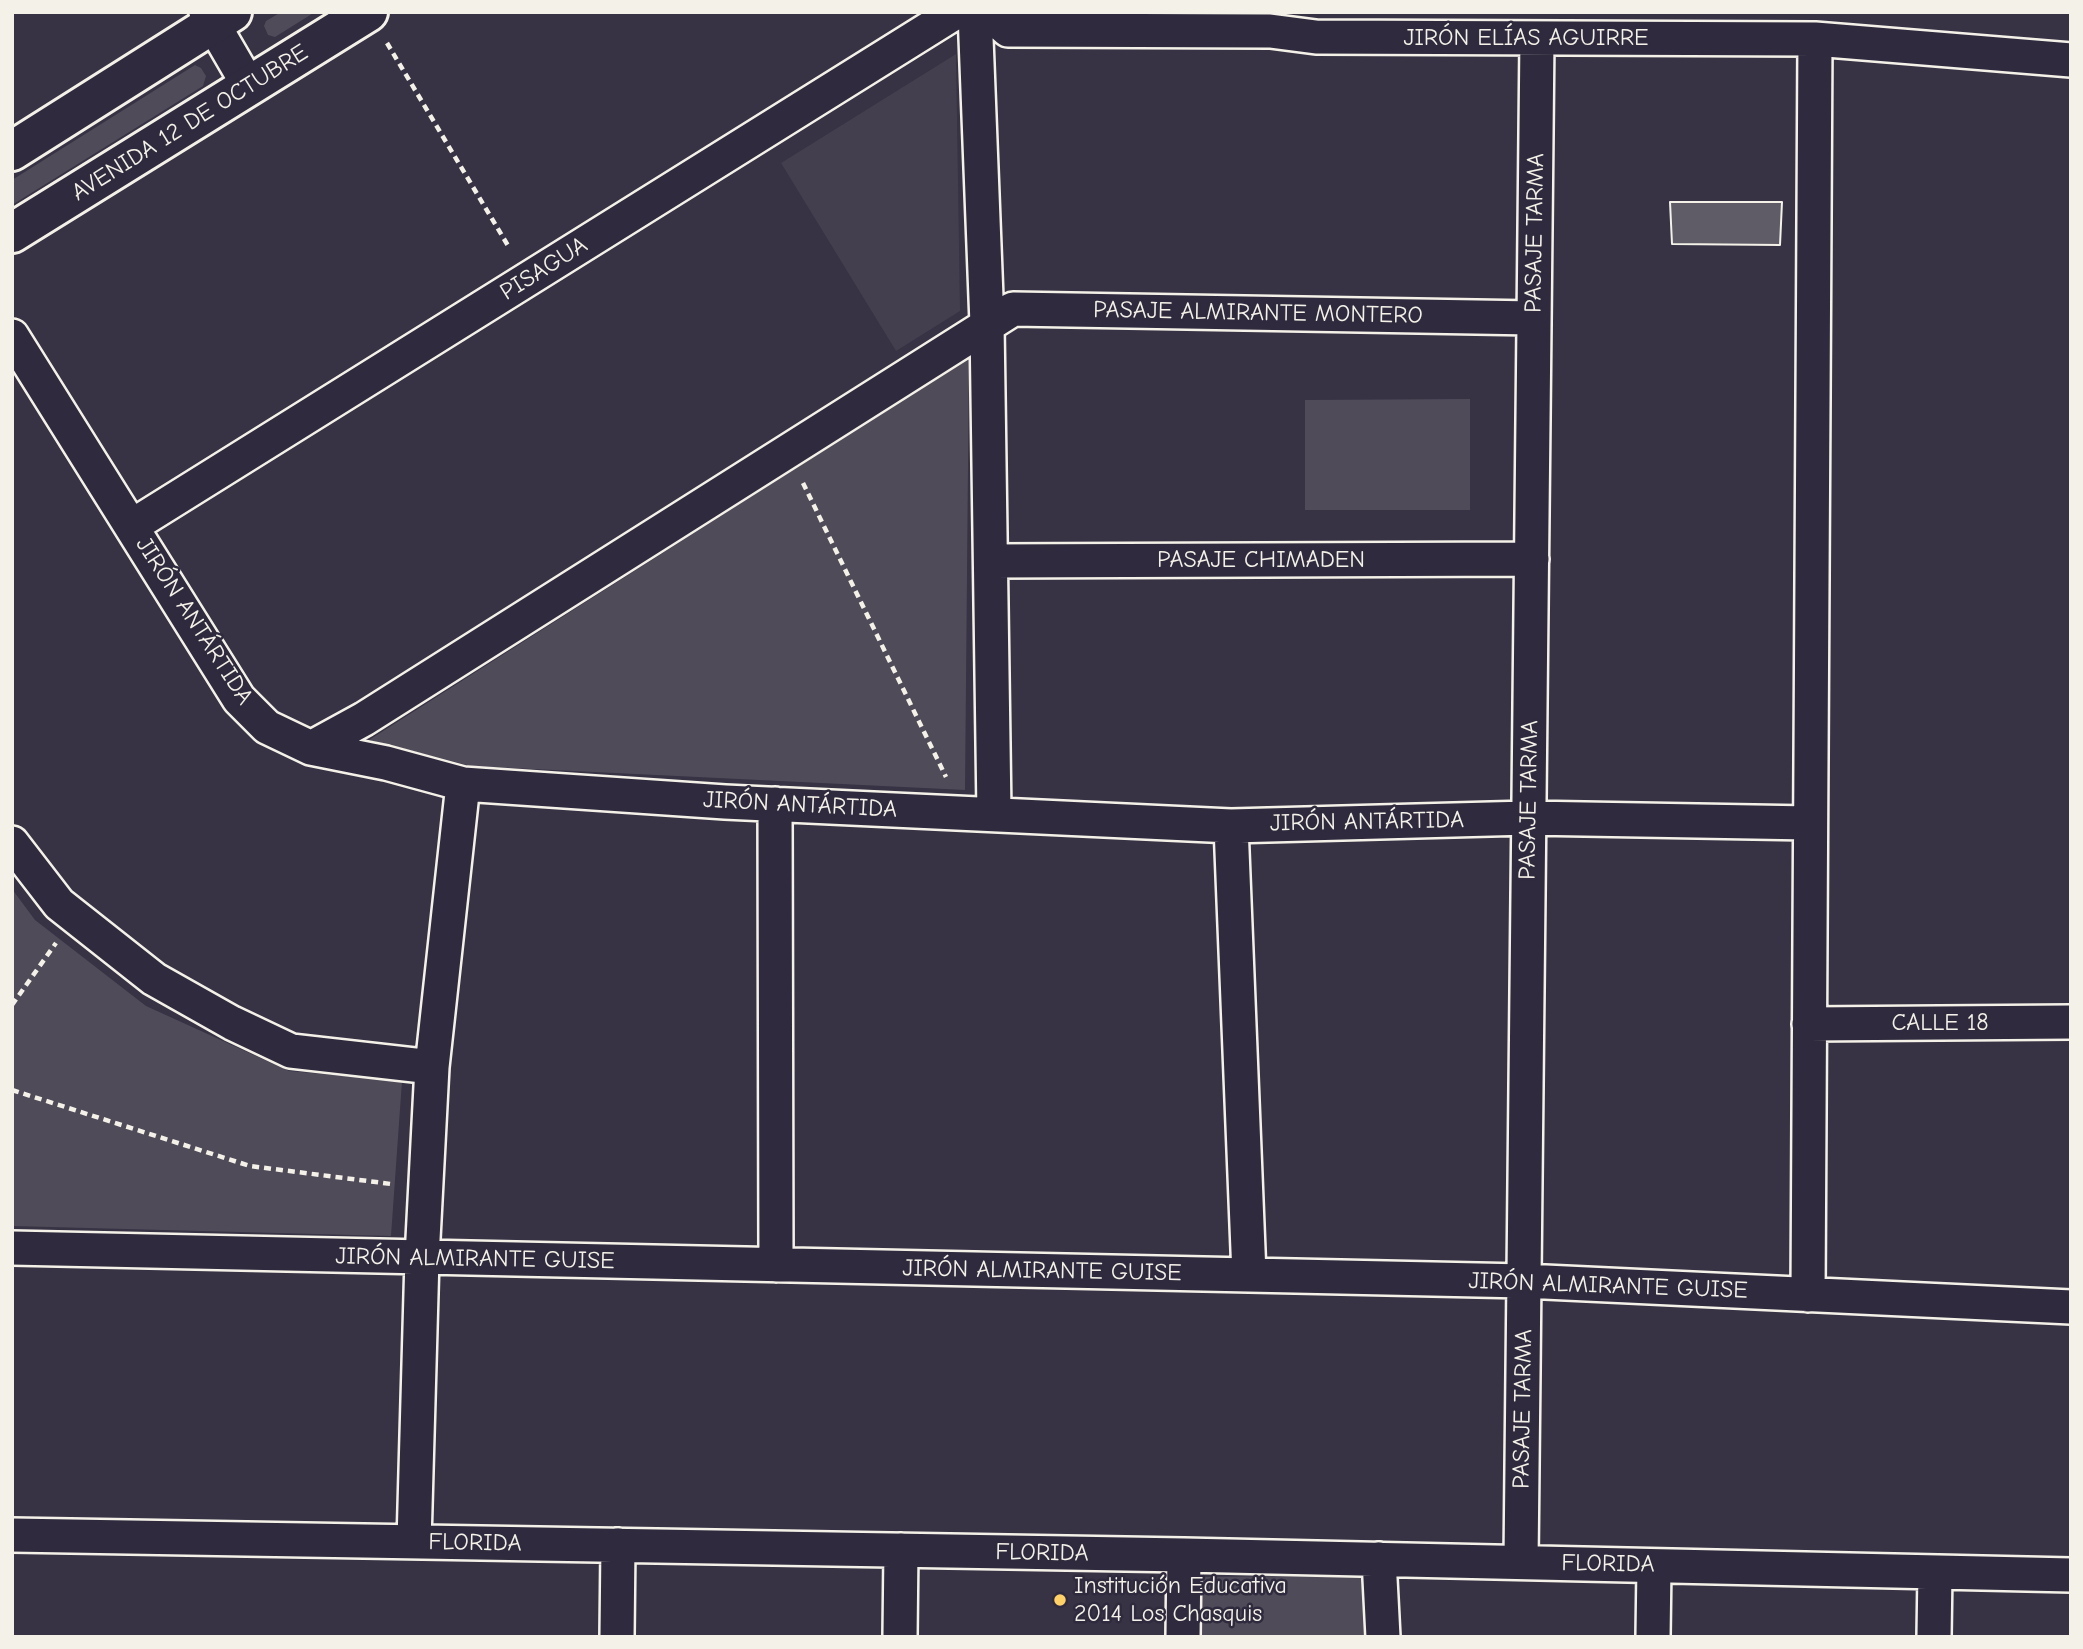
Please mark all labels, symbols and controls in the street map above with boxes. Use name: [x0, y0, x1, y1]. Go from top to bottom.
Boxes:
street label: JIRÓN ELÍAS AGUIRRE: [1403, 24, 1649, 52]
street label: AVENIDA 12 DE OCTUBRE: [67, 38, 313, 208]
street label: PASAJE TARMA: [1519, 153, 1551, 313]
street label: PISAGUA: [495, 231, 593, 307]
street label: PASAJE ALMIRANTE MONTERO: [1093, 296, 1423, 330]
street label: JIRÓN ANTÁRTIDA: [129, 532, 259, 710]
street label: PASAJE CHIMADEN: [1157, 546, 1365, 574]
street label: PASAJE TARMA: [1513, 720, 1545, 880]
street label: JIRÓN ANTÁRTIDA: [702, 786, 898, 824]
street label: JIRÓN ANTÁRTIDA: [1270, 806, 1464, 838]
street label: CALLE 18: [1891, 1009, 1989, 1037]
street label: JIRÓN ALMIRANTE GUISE: [335, 1242, 615, 1276]
street label: JIRÓN ALMIRANTE GUISE: [902, 1254, 1182, 1288]
street label: JIRÓN ALMIRANTE GUISE: [1468, 1267, 1748, 1305]
street label: PASAJE TARMA: [1507, 1329, 1539, 1489]
street label: FLORIDA: [428, 1528, 522, 1558]
street label: FLORIDA: [995, 1538, 1089, 1568]
street label: FLORIDA: [1561, 1549, 1655, 1579]
place label: Institución Educativa 2014 Los Chasquis: [1074, 1572, 1287, 1628]
marker: Institución Educativa 2014 Los Chasquis: [1052, 1592, 1068, 1608]

